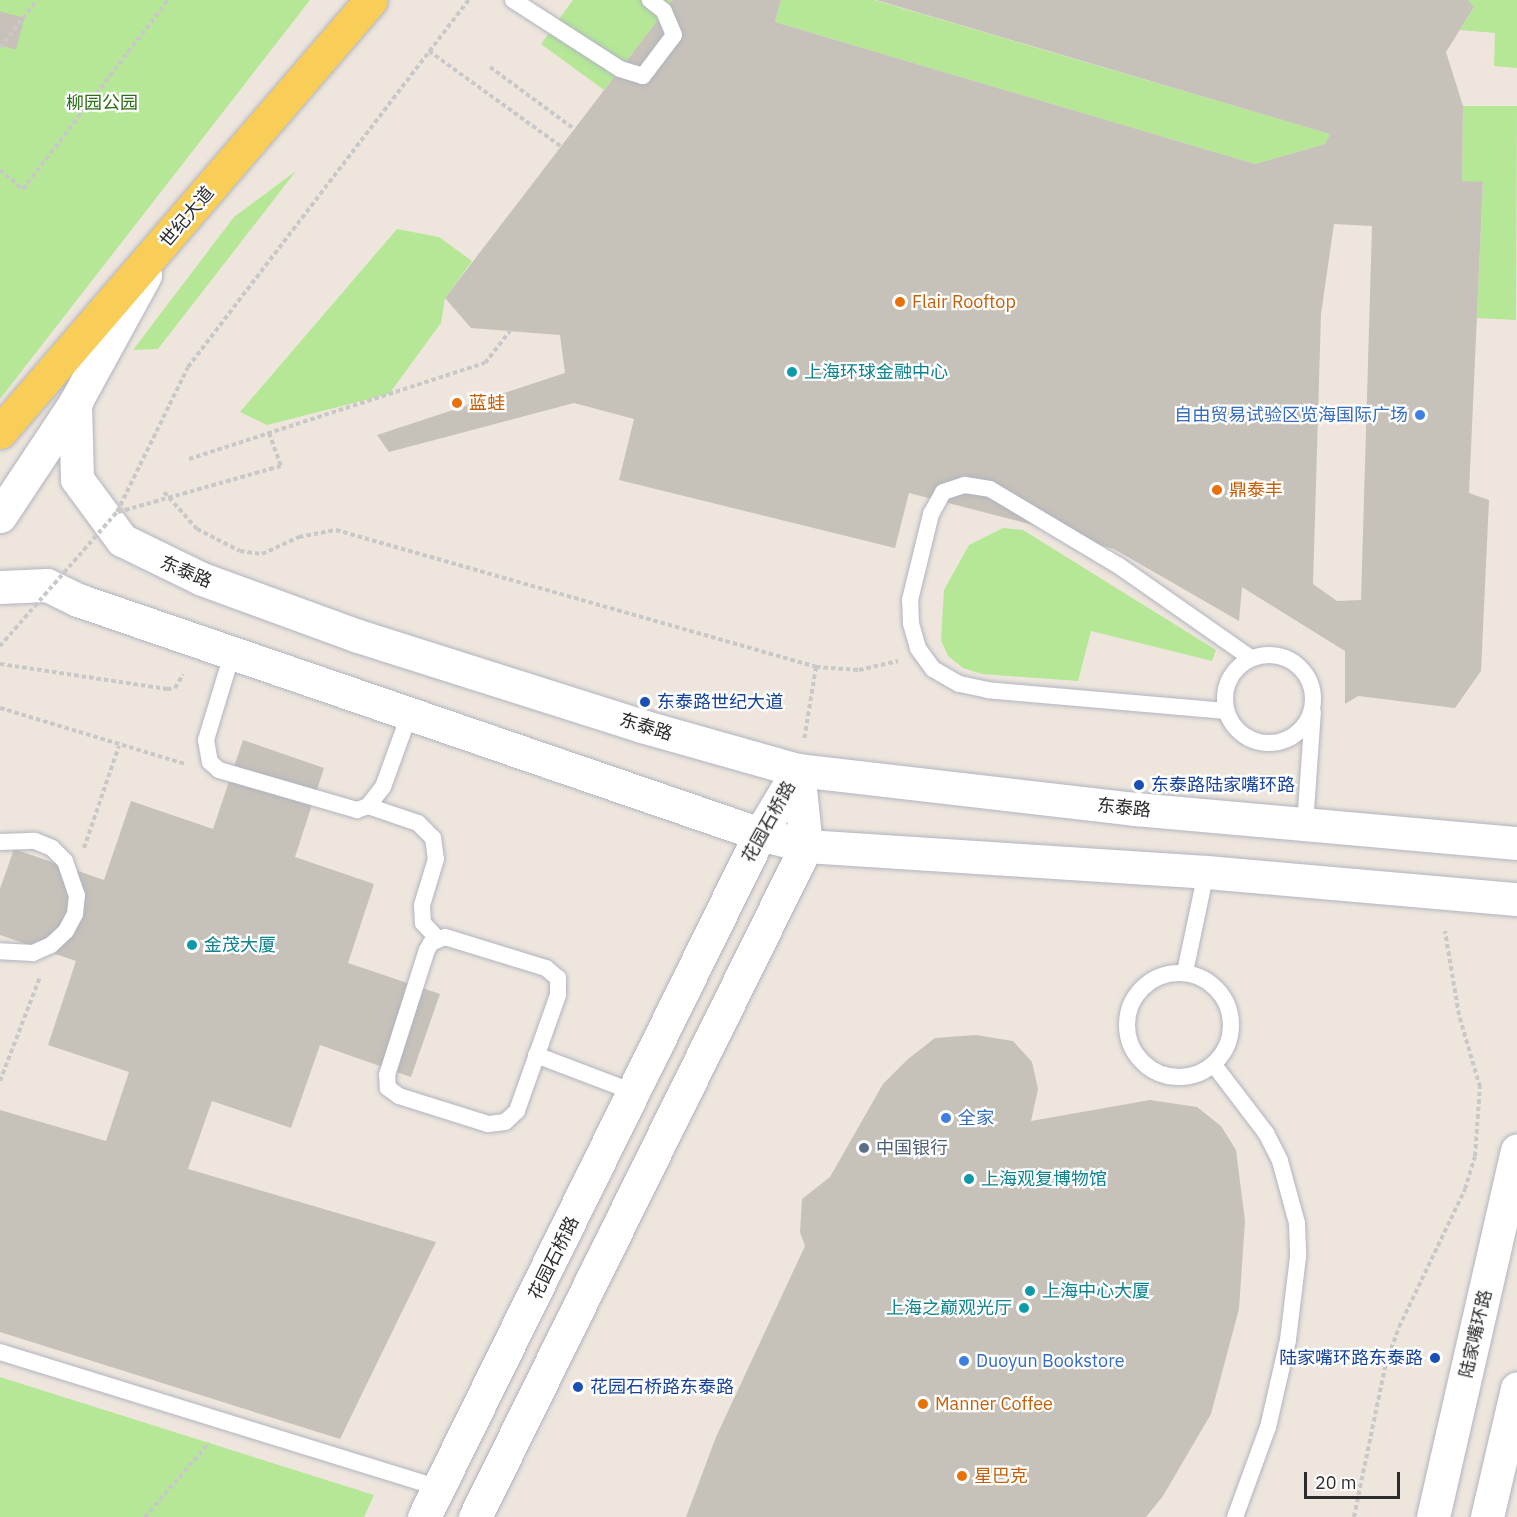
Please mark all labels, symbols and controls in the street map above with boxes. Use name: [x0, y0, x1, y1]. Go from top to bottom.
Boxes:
park label: 柳园公园: [66, 92, 138, 114]
street label: 世纪大道: [156, 182, 218, 252]
place label: Flair Rooftop: [912, 291, 1016, 313]
marker: Flair Rooftop: [893, 295, 907, 309]
place label: 上海环球金融中心: [804, 361, 948, 383]
marker: 上海环球金融中心: [785, 365, 799, 379]
place label: 蓝蛙: [469, 392, 505, 414]
marker: 蓝蛙: [450, 396, 464, 410]
place label: 自由贸易试验区览海国际广场: [1174, 404, 1408, 426]
marker: 自由贸易试验区览海国际广场: [1413, 408, 1427, 422]
place label: 鼎泰丰: [1229, 479, 1283, 501]
marker: 鼎泰丰: [1210, 483, 1224, 497]
street label: 东泰路: [157, 552, 215, 592]
place label: 东泰路世纪大道: [657, 691, 783, 713]
marker: 东泰路世纪大道: [638, 695, 652, 709]
street label: 东泰路: [617, 709, 675, 745]
place label: 东泰路陆家嘴环路: [1151, 774, 1295, 796]
street label: 花园石桥路: [738, 777, 800, 867]
marker: 东泰路陆家嘴环路: [1132, 778, 1146, 792]
street label: 东泰路: [1096, 794, 1152, 822]
place label: 金茂大厦: [204, 934, 276, 956]
marker: 金茂大厦: [185, 938, 199, 952]
place label: 全家: [958, 1107, 994, 1129]
marker: 全家: [939, 1111, 953, 1125]
place label: 中国银行: [876, 1137, 948, 1159]
marker: 中国银行: [857, 1141, 871, 1155]
place label: 上海观复博物馆: [981, 1168, 1107, 1190]
marker: 上海观复博物馆: [962, 1172, 976, 1186]
street label: 花园石桥路: [525, 1213, 583, 1303]
place label: 上海中心大厦: [1042, 1280, 1150, 1302]
marker: 上海中心大厦: [1023, 1284, 1037, 1298]
street label: 陆家嘴环路: [1455, 1288, 1497, 1380]
place label: 上海之巅观光厅: [886, 1297, 1012, 1319]
marker: 上海之巅观光厅: [1017, 1301, 1031, 1315]
place label: 陆家嘴环路东泰路: [1279, 1347, 1423, 1369]
place label: Duoyun Bookstore: [976, 1350, 1125, 1372]
marker: 陆家嘴环路东泰路: [1428, 1351, 1442, 1365]
marker: Duoyun Bookstore: [957, 1354, 971, 1368]
place label: 花园石桥路东泰路: [590, 1376, 734, 1398]
marker: 花园石桥路东泰路: [571, 1380, 585, 1394]
place label: Manner Coffee: [935, 1393, 1053, 1415]
marker: Manner Coffee: [916, 1397, 930, 1411]
scale bar: [1307, 1460, 1403, 1498]
place label: 星巴克: [974, 1465, 1028, 1487]
marker: 星巴克: [955, 1469, 969, 1483]
text: 20 m: [1315, 1471, 1357, 1494]

